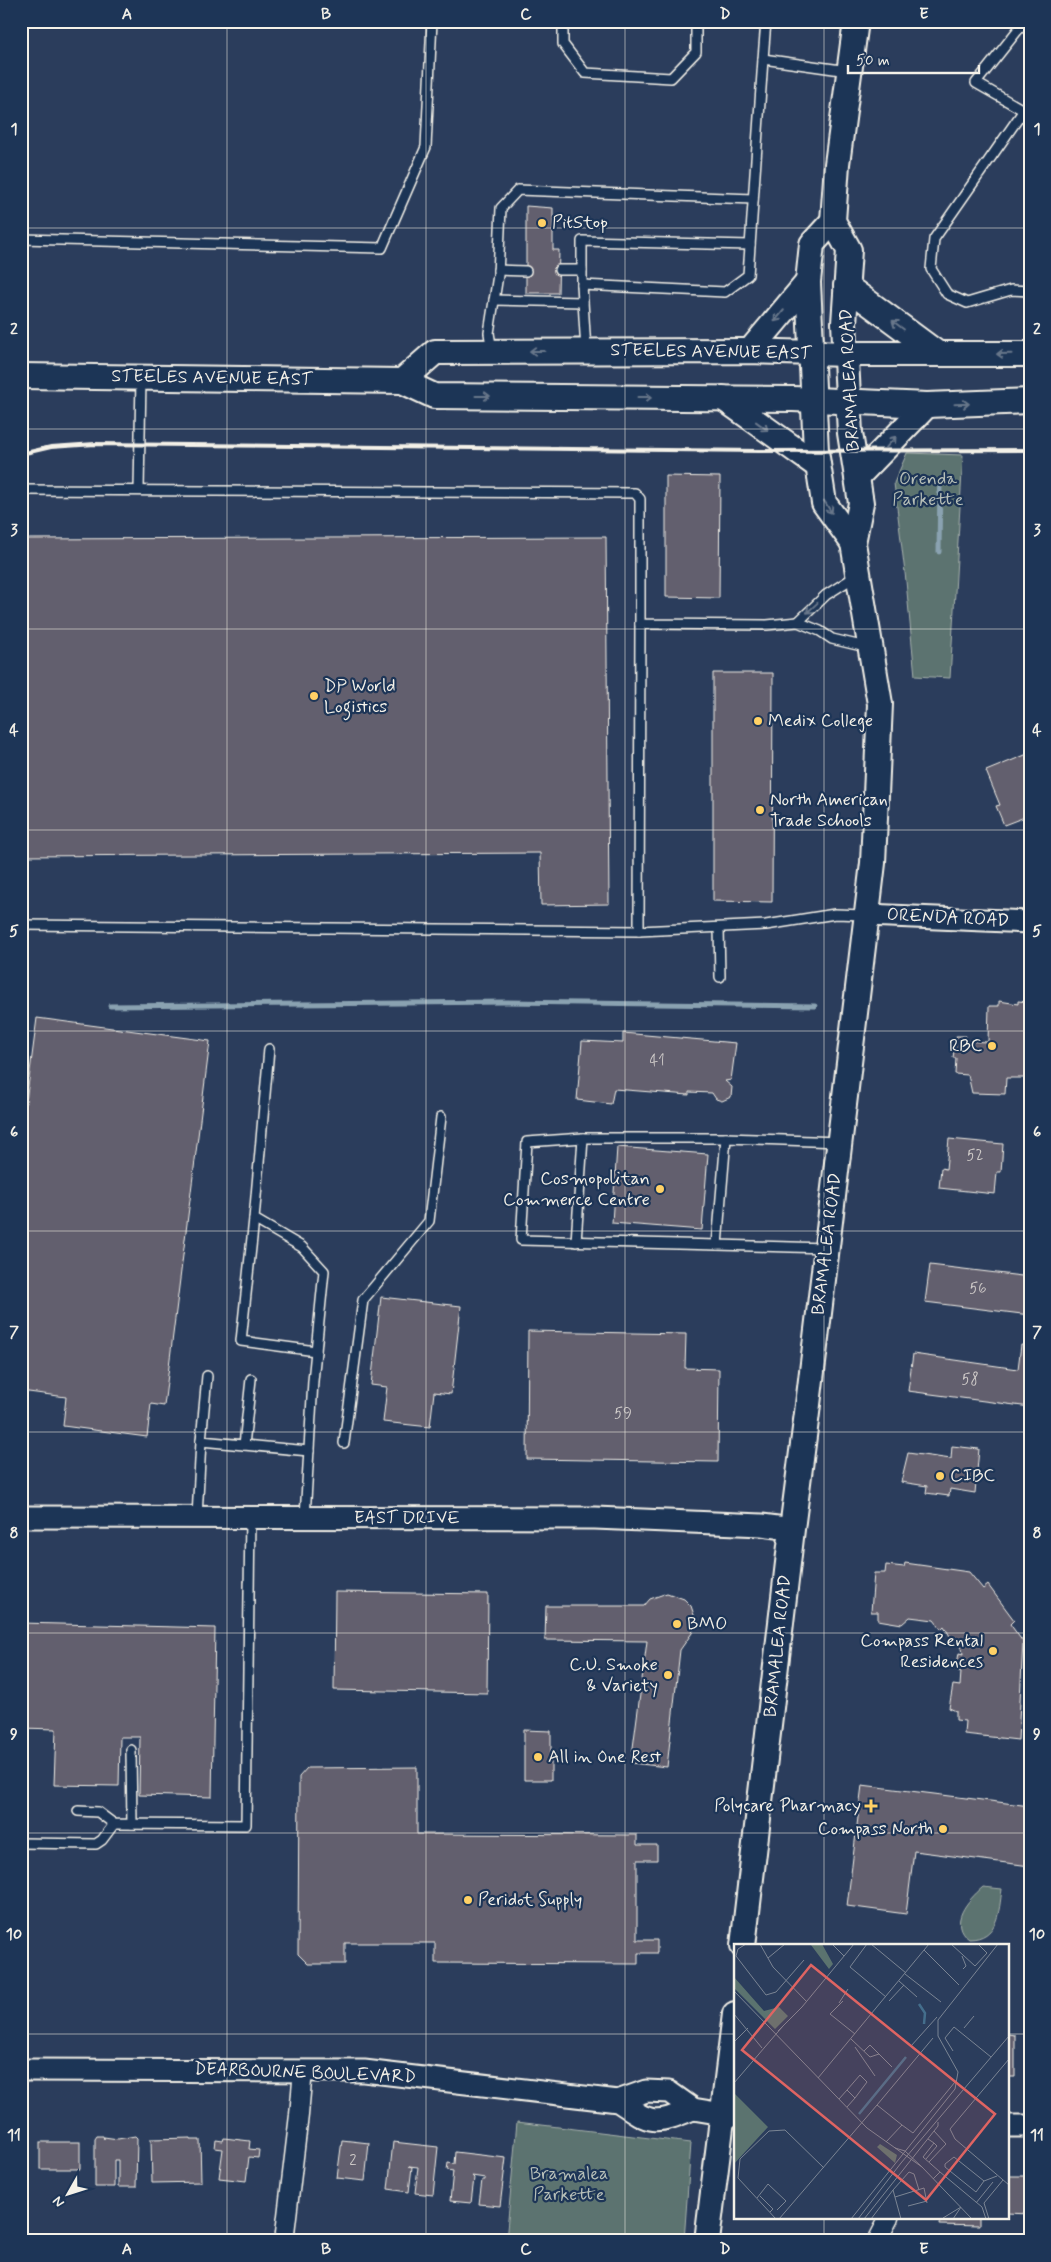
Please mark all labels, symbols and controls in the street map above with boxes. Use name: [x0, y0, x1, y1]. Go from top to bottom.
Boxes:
text: A: [122, 4, 132, 25]
text: B: [321, 4, 331, 25]
text: C: [520, 4, 532, 25]
text: D: [719, 4, 731, 25]
text: E: [919, 4, 929, 25]
scale bar: [848, 42, 980, 74]
text: 50 m: [856, 51, 890, 71]
text: 1: [10, 119, 18, 140]
text: 1: [1033, 119, 1041, 140]
place label: PitStop: [552, 211, 608, 235]
marker: PitStop: [536, 217, 548, 229]
street label: BRAMALEA ROAD: [834, 308, 866, 452]
one-way arrow: [773, 310, 785, 323]
text: 2: [10, 319, 18, 340]
text: 2: [1033, 319, 1041, 340]
one-way arrow: [891, 320, 905, 330]
street label: STEELES AVENUE EAST: [610, 338, 813, 366]
one-way arrow: [529, 346, 546, 356]
one-way arrow: [996, 349, 1012, 359]
street label: STEELES AVENUE EAST: [111, 364, 314, 392]
one-way arrow: [474, 391, 490, 401]
one-way arrow: [636, 392, 653, 402]
one-way arrow: [953, 399, 969, 408]
one-way arrow: [755, 421, 768, 432]
one-way arrow: [886, 436, 897, 449]
park label: Orenda Parkette: [892, 467, 964, 512]
one-way arrow: [823, 500, 833, 514]
text: 3: [10, 520, 18, 541]
text: 3: [1033, 520, 1041, 541]
one-way arrow: [806, 602, 818, 614]
place label: DP World Logistics: [324, 674, 396, 721]
marker: DP World Logistics: [308, 690, 320, 702]
place label: Medix College: [768, 709, 873, 733]
marker: Medix College: [752, 715, 764, 727]
text: 4: [9, 720, 19, 741]
text: 4: [1032, 720, 1042, 741]
place label: North American Trade Schools: [770, 788, 888, 833]
marker: North American Trade Schools: [754, 804, 766, 816]
street label: ORENDA ROAD: [886, 903, 1010, 933]
text: 5: [9, 921, 19, 942]
text: 5: [1032, 921, 1042, 942]
place label: RBC: [949, 1034, 982, 1058]
marker: RBC: [986, 1040, 998, 1052]
house number: 41: [649, 1051, 665, 1071]
text: 6: [10, 1122, 18, 1143]
text: 6: [1033, 1122, 1041, 1143]
house number: 52: [967, 1146, 984, 1166]
place label: Cosmopolitan Commerce Centre: [503, 1167, 650, 1212]
street label: BRAMALEA ROAD: [806, 1172, 848, 1316]
marker: Cosmopolitan Commerce Centre: [654, 1183, 666, 1195]
house number: 56: [969, 1279, 987, 1299]
text: 7: [9, 1322, 19, 1343]
text: 7: [1032, 1322, 1042, 1343]
house number: 58: [961, 1370, 979, 1390]
house number: 59: [614, 1404, 632, 1424]
place label: CIBC: [950, 1464, 995, 1488]
marker: CIBC: [934, 1470, 946, 1482]
street label: EAST DRIVE: [354, 1506, 460, 1530]
text: 8: [9, 1523, 19, 1544]
text: 8: [1032, 1523, 1042, 1544]
street label: BRAMALEA ROAD: [759, 1574, 797, 1718]
place label: BMO: [687, 1612, 727, 1636]
marker: BMO: [671, 1618, 683, 1630]
place label: Compass Rental Residences: [860, 1629, 983, 1674]
marker: Compass Rental Residences: [987, 1645, 999, 1657]
place label: C.U. Smoke & Variety: [569, 1653, 658, 1698]
marker: C.U. Smoke & Variety: [662, 1669, 674, 1681]
text: 9: [10, 1724, 18, 1745]
text: 9: [1033, 1724, 1041, 1745]
place label: All in One Rest: [548, 1745, 662, 1769]
marker: All in One Rest: [532, 1751, 544, 1763]
place label: Polycare Pharmacy: [714, 1794, 861, 1818]
marker: Polycare Pharmacy: [865, 1800, 877, 1812]
place label: Compass North: [818, 1817, 933, 1841]
marker: Compass North: [937, 1823, 949, 1835]
place label: Peridot Supply: [478, 1888, 582, 1912]
marker: Peridot Supply: [462, 1894, 474, 1906]
text: 10: [6, 1924, 22, 1945]
text: 10: [1029, 1924, 1045, 1945]
inset map: [734, 1944, 1008, 2220]
street label: DEARBOURNE BOULEVARD: [193, 2057, 417, 2089]
text: 11: [7, 2125, 21, 2146]
text: 11: [1030, 2125, 1044, 2146]
house number: 2: [349, 2151, 357, 2171]
park label: Bramalea Parkette: [530, 2162, 608, 2207]
north arrow: [42, 2170, 92, 2220]
text: N: [49, 2192, 69, 2211]
text: A: [122, 2239, 132, 2260]
text: B: [321, 2239, 331, 2260]
text: C: [520, 2239, 532, 2260]
text: D: [719, 2239, 731, 2260]
text: E: [919, 2239, 929, 2260]

